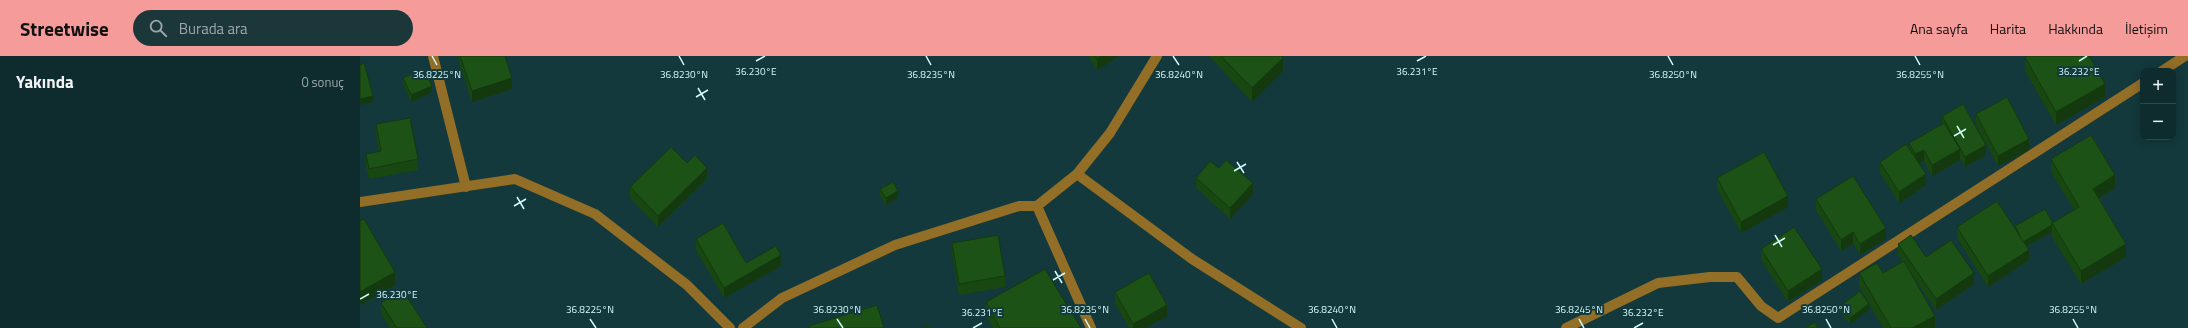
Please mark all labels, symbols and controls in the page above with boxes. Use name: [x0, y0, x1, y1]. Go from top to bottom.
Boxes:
search box: [133, 10, 413, 46]
text: Streetwise: [20, 14, 109, 43]
icon: search: [147, 17, 169, 39]
text: Burada ara: [179, 17, 248, 40]
text: Ana sayfa: [1910, 18, 1968, 39]
text: Harita: [1990, 18, 2026, 39]
text: Hakkında: [2048, 18, 2103, 39]
text: İletişim: [2125, 18, 2168, 39]
text: 36.230°E: [735, 64, 777, 79]
text: 36.231°E: [1396, 64, 1438, 79]
text: 36.232°E: [2058, 64, 2100, 79]
text: 36.8225°N: [413, 67, 461, 82]
text: 36.8230°N: [660, 67, 708, 82]
text: 36.8235°N: [907, 67, 955, 82]
text: 36.8240°N: [1155, 67, 1203, 82]
text: 36.8250°N: [1649, 67, 1697, 82]
text: 36.8255°N: [1896, 67, 1944, 82]
map controls: [2140, 68, 2176, 140]
button: +: [2140, 68, 2176, 104]
text: Yakında: [16, 69, 74, 95]
text: 0 sonuç: [301, 72, 344, 92]
button: −: [2140, 104, 2176, 140]
text: 36.230°E: [376, 287, 418, 302]
text: 36.8225°N: [566, 302, 614, 317]
text: 36.8230°N: [813, 302, 861, 317]
text: 36.8235°N: [1061, 302, 1109, 317]
text: 36.8240°N: [1308, 302, 1356, 317]
text: 36.8245°N: [1555, 302, 1603, 317]
text: 36.8250°N: [1802, 302, 1850, 317]
text: 36.8255°N: [2049, 302, 2097, 317]
text: 36.231°E: [961, 305, 1003, 320]
text: 36.232°E: [1622, 305, 1664, 320]

